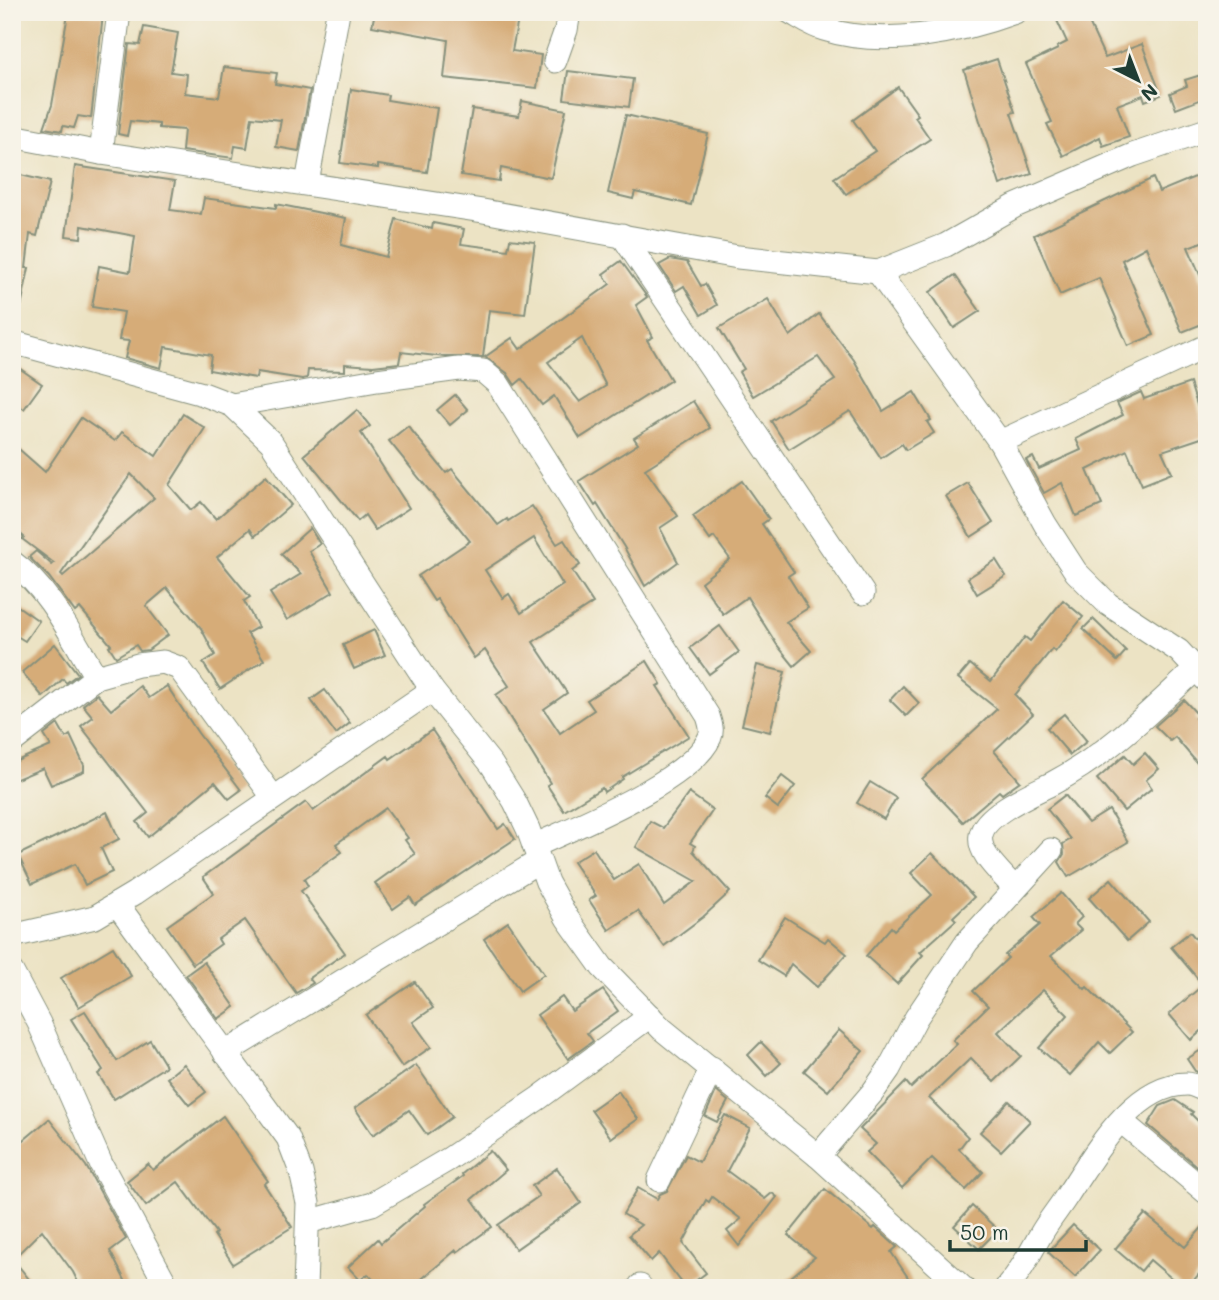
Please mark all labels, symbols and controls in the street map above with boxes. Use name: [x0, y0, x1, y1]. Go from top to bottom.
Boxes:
north arrow: [1104, 46, 1174, 116]
text: N: [1136, 79, 1163, 107]
scale bar: [950, 1209, 1086, 1253]
text: 50 m: [960, 1218, 1009, 1245]

